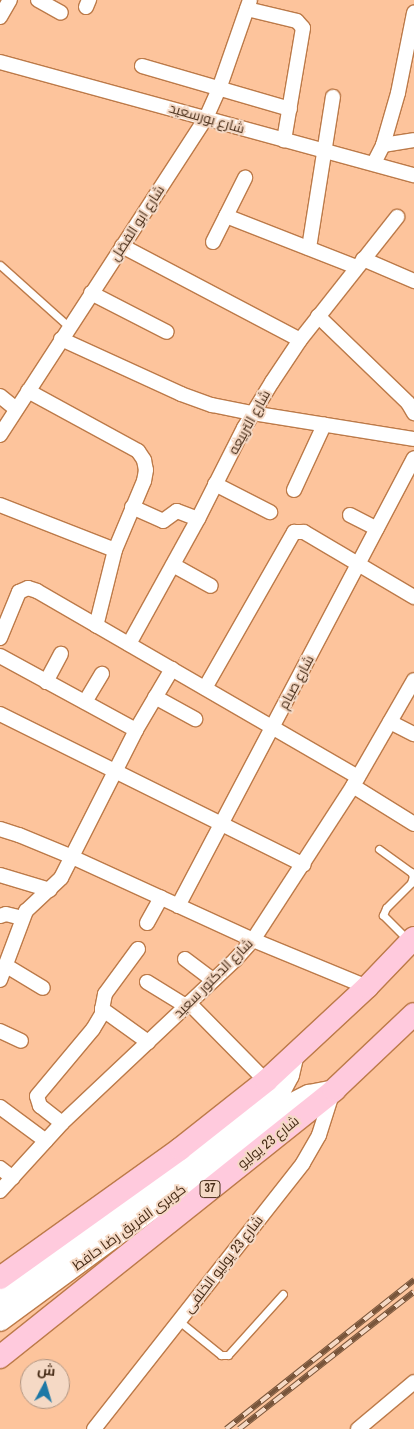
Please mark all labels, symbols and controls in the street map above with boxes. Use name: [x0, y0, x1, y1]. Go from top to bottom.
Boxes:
street label: شارع بورسعيد: [167, 99, 247, 137]
street label: شارع ابو الفضل: [106, 182, 168, 264]
street label: شارع التربيعه: [224, 387, 274, 457]
street label: شارع صيام: [275, 652, 317, 712]
street label: شارع الدكتور سعيد: [170, 935, 256, 1021]
street label: شارع 23 يوليو: [234, 1112, 302, 1172]
street label: كوبرى الفريق رضا حافظ: [69, 1180, 189, 1274]
road number: 37: [199, 1180, 221, 1198]
street label: شارع 23 يوليو الخلفى: [180, 1212, 266, 1316]
north arrow: [20, 1359, 70, 1409]
text: ش: [37, 1360, 56, 1380]

